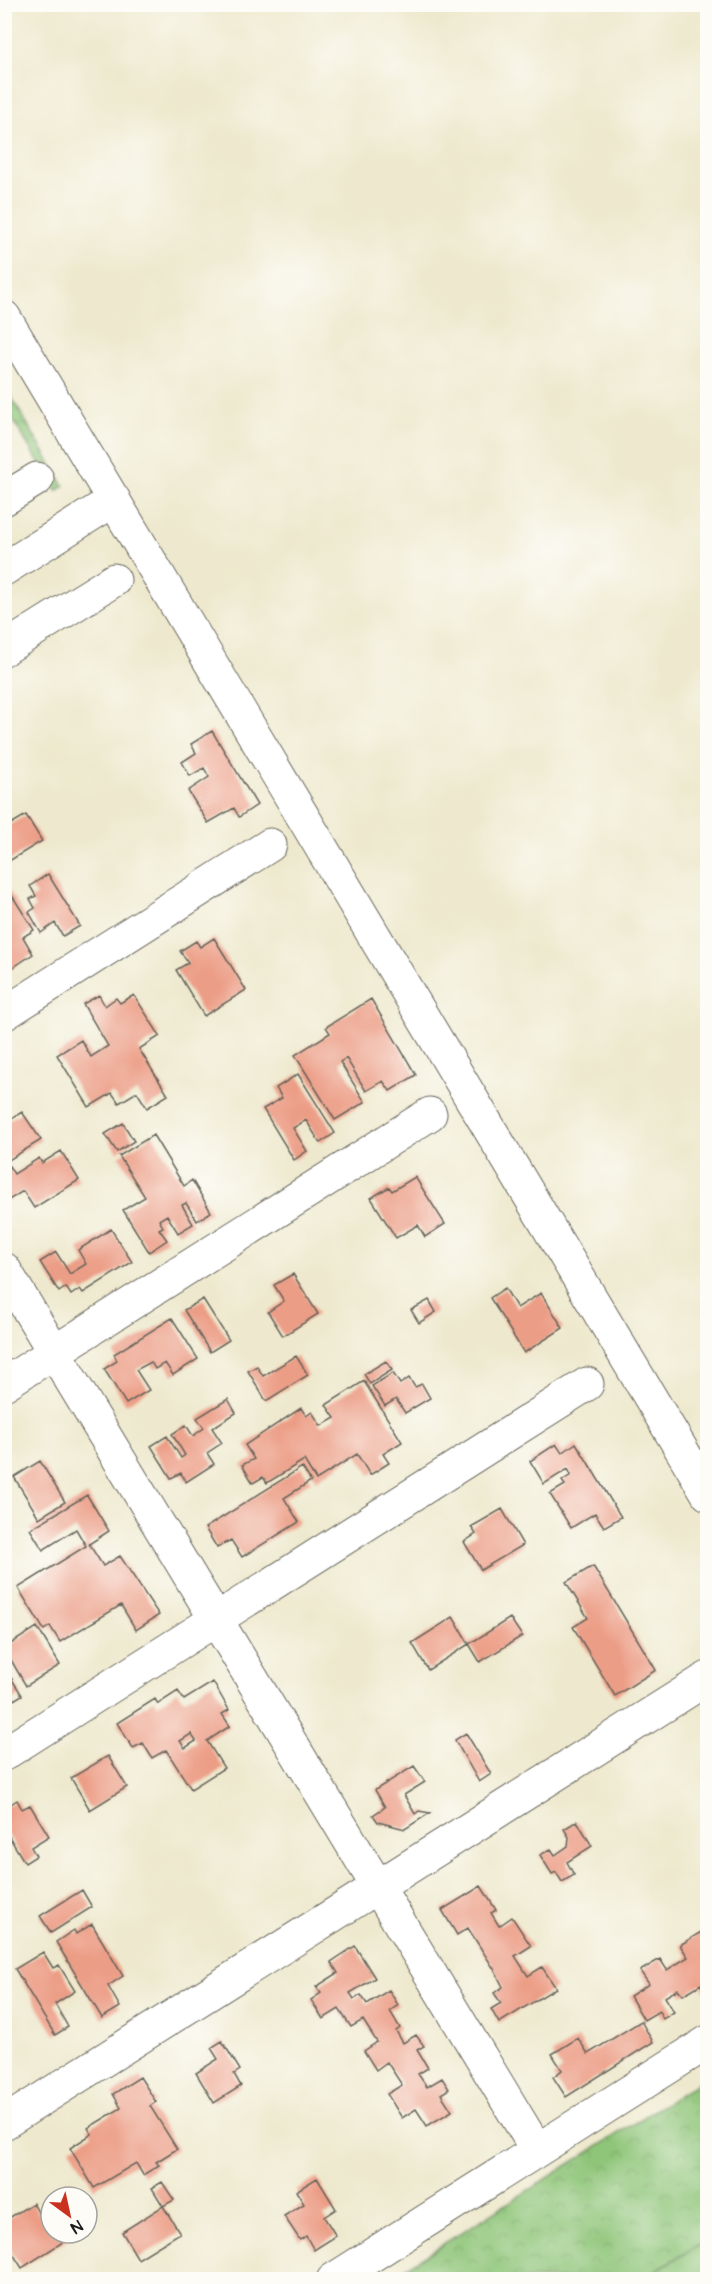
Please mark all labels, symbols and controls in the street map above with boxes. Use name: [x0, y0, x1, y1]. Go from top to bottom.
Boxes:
north arrow: [39, 2185, 99, 2245]
text: N: [66, 2215, 87, 2239]

